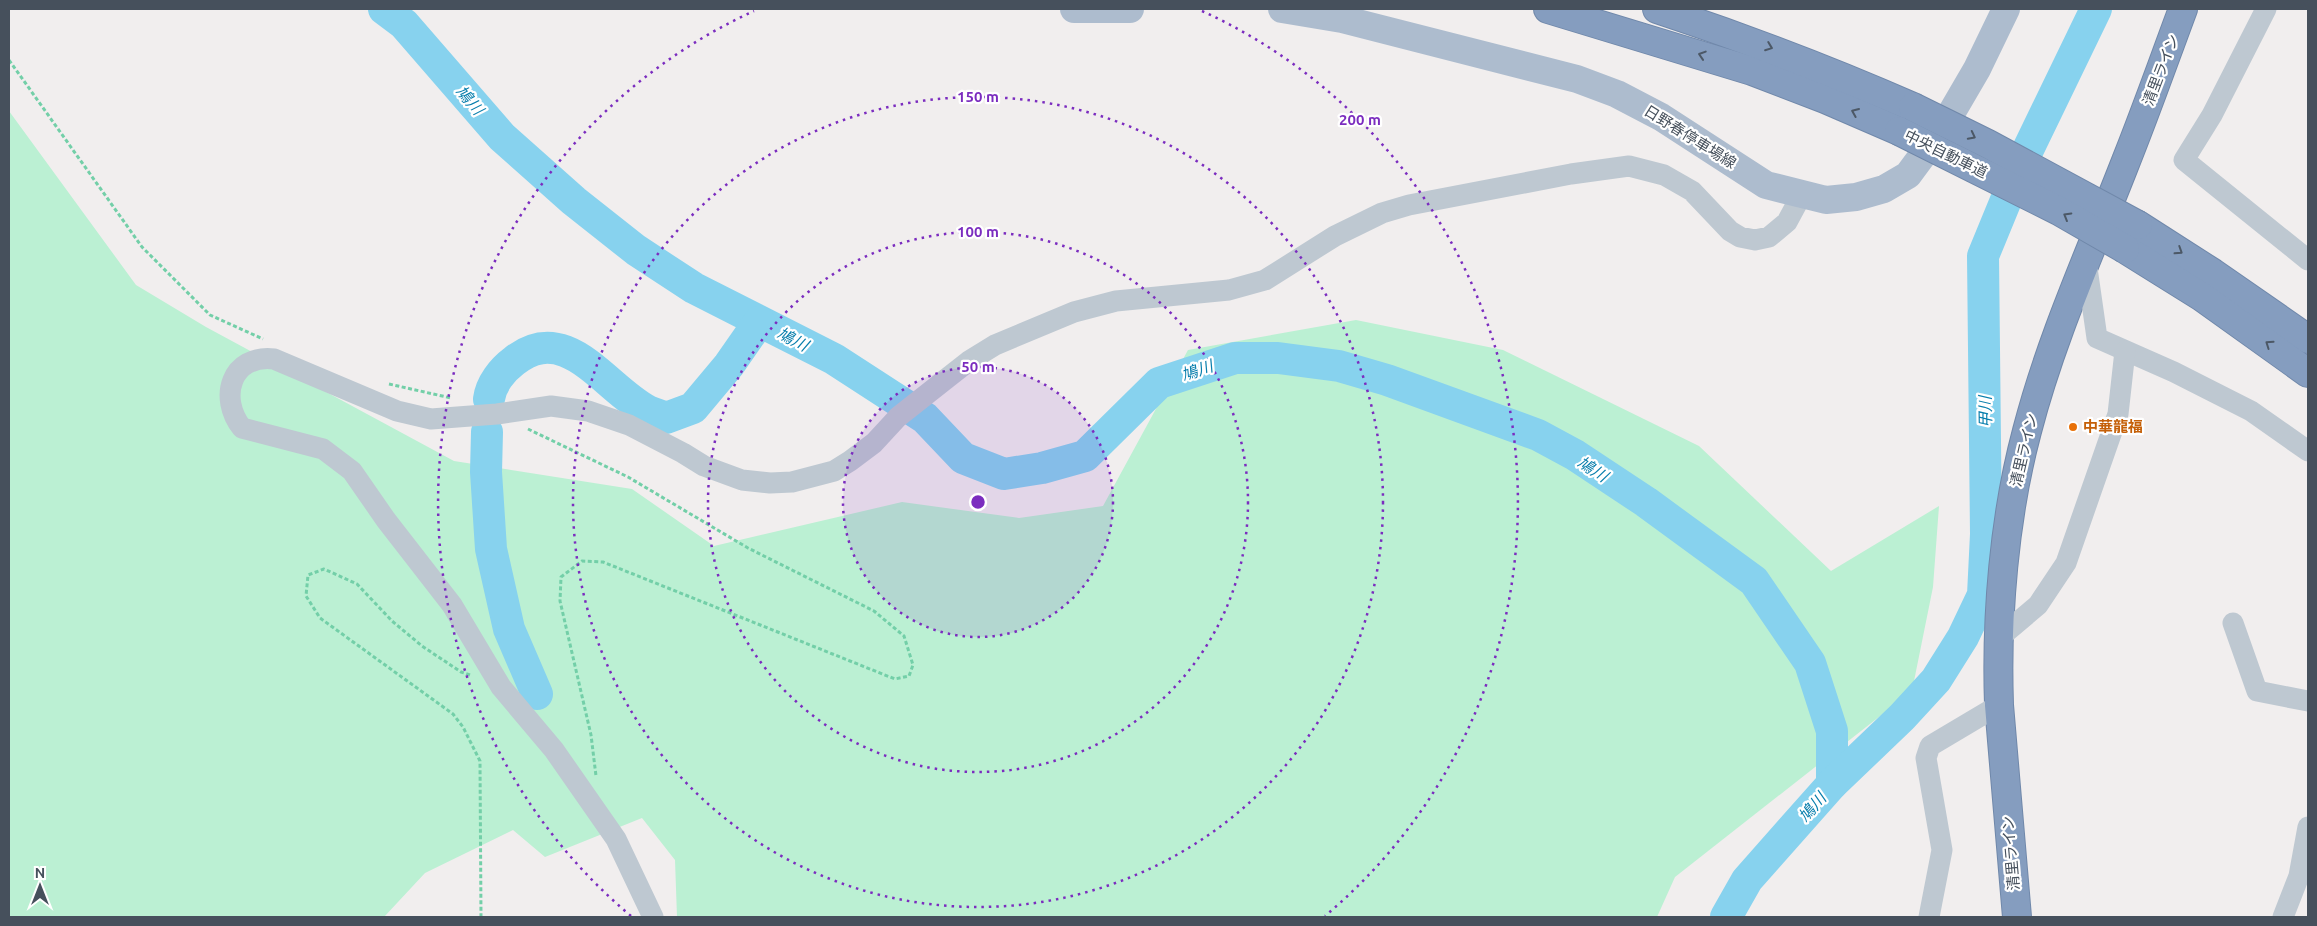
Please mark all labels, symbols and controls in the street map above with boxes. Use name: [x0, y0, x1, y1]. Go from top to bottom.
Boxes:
street label: 清里ライン: [2139, 32, 2182, 108]
one-way arrow: [1765, 41, 1773, 51]
one-way arrow: [1699, 51, 1707, 61]
water label: 鳩川: [453, 82, 489, 119]
text: 150 m: [957, 88, 999, 105]
street label: 日野春停車場線: [1641, 102, 1739, 172]
one-way arrow: [1851, 107, 1859, 117]
text: 200 m: [1339, 111, 1381, 128]
street label: 中央自動車道: [1902, 126, 1990, 181]
one-way arrow: [1967, 130, 1976, 140]
one-way arrow: [2064, 212, 2073, 222]
text: 100 m: [957, 223, 999, 240]
one-way arrow: [2174, 245, 2183, 255]
water label: 鳩川: [775, 324, 813, 355]
one-way arrow: [2265, 341, 2275, 350]
water label: 鳩川: [1179, 356, 1217, 384]
text: 50 m: [961, 358, 995, 375]
water label: 甲川: [1976, 394, 1994, 428]
street label: 清里ライン: [2007, 411, 2040, 488]
place label: 中華龍福: [2083, 418, 2143, 435]
marker: 中華龍福: [2067, 421, 2079, 433]
water label: 鳩川: [1575, 453, 1613, 486]
centre of rings: [969, 493, 987, 511]
water label: 鳩川: [1795, 788, 1831, 825]
street label: 清里ライン: [1999, 815, 2022, 891]
north arrow: [15, 861, 65, 911]
text: N: [35, 865, 45, 881]

